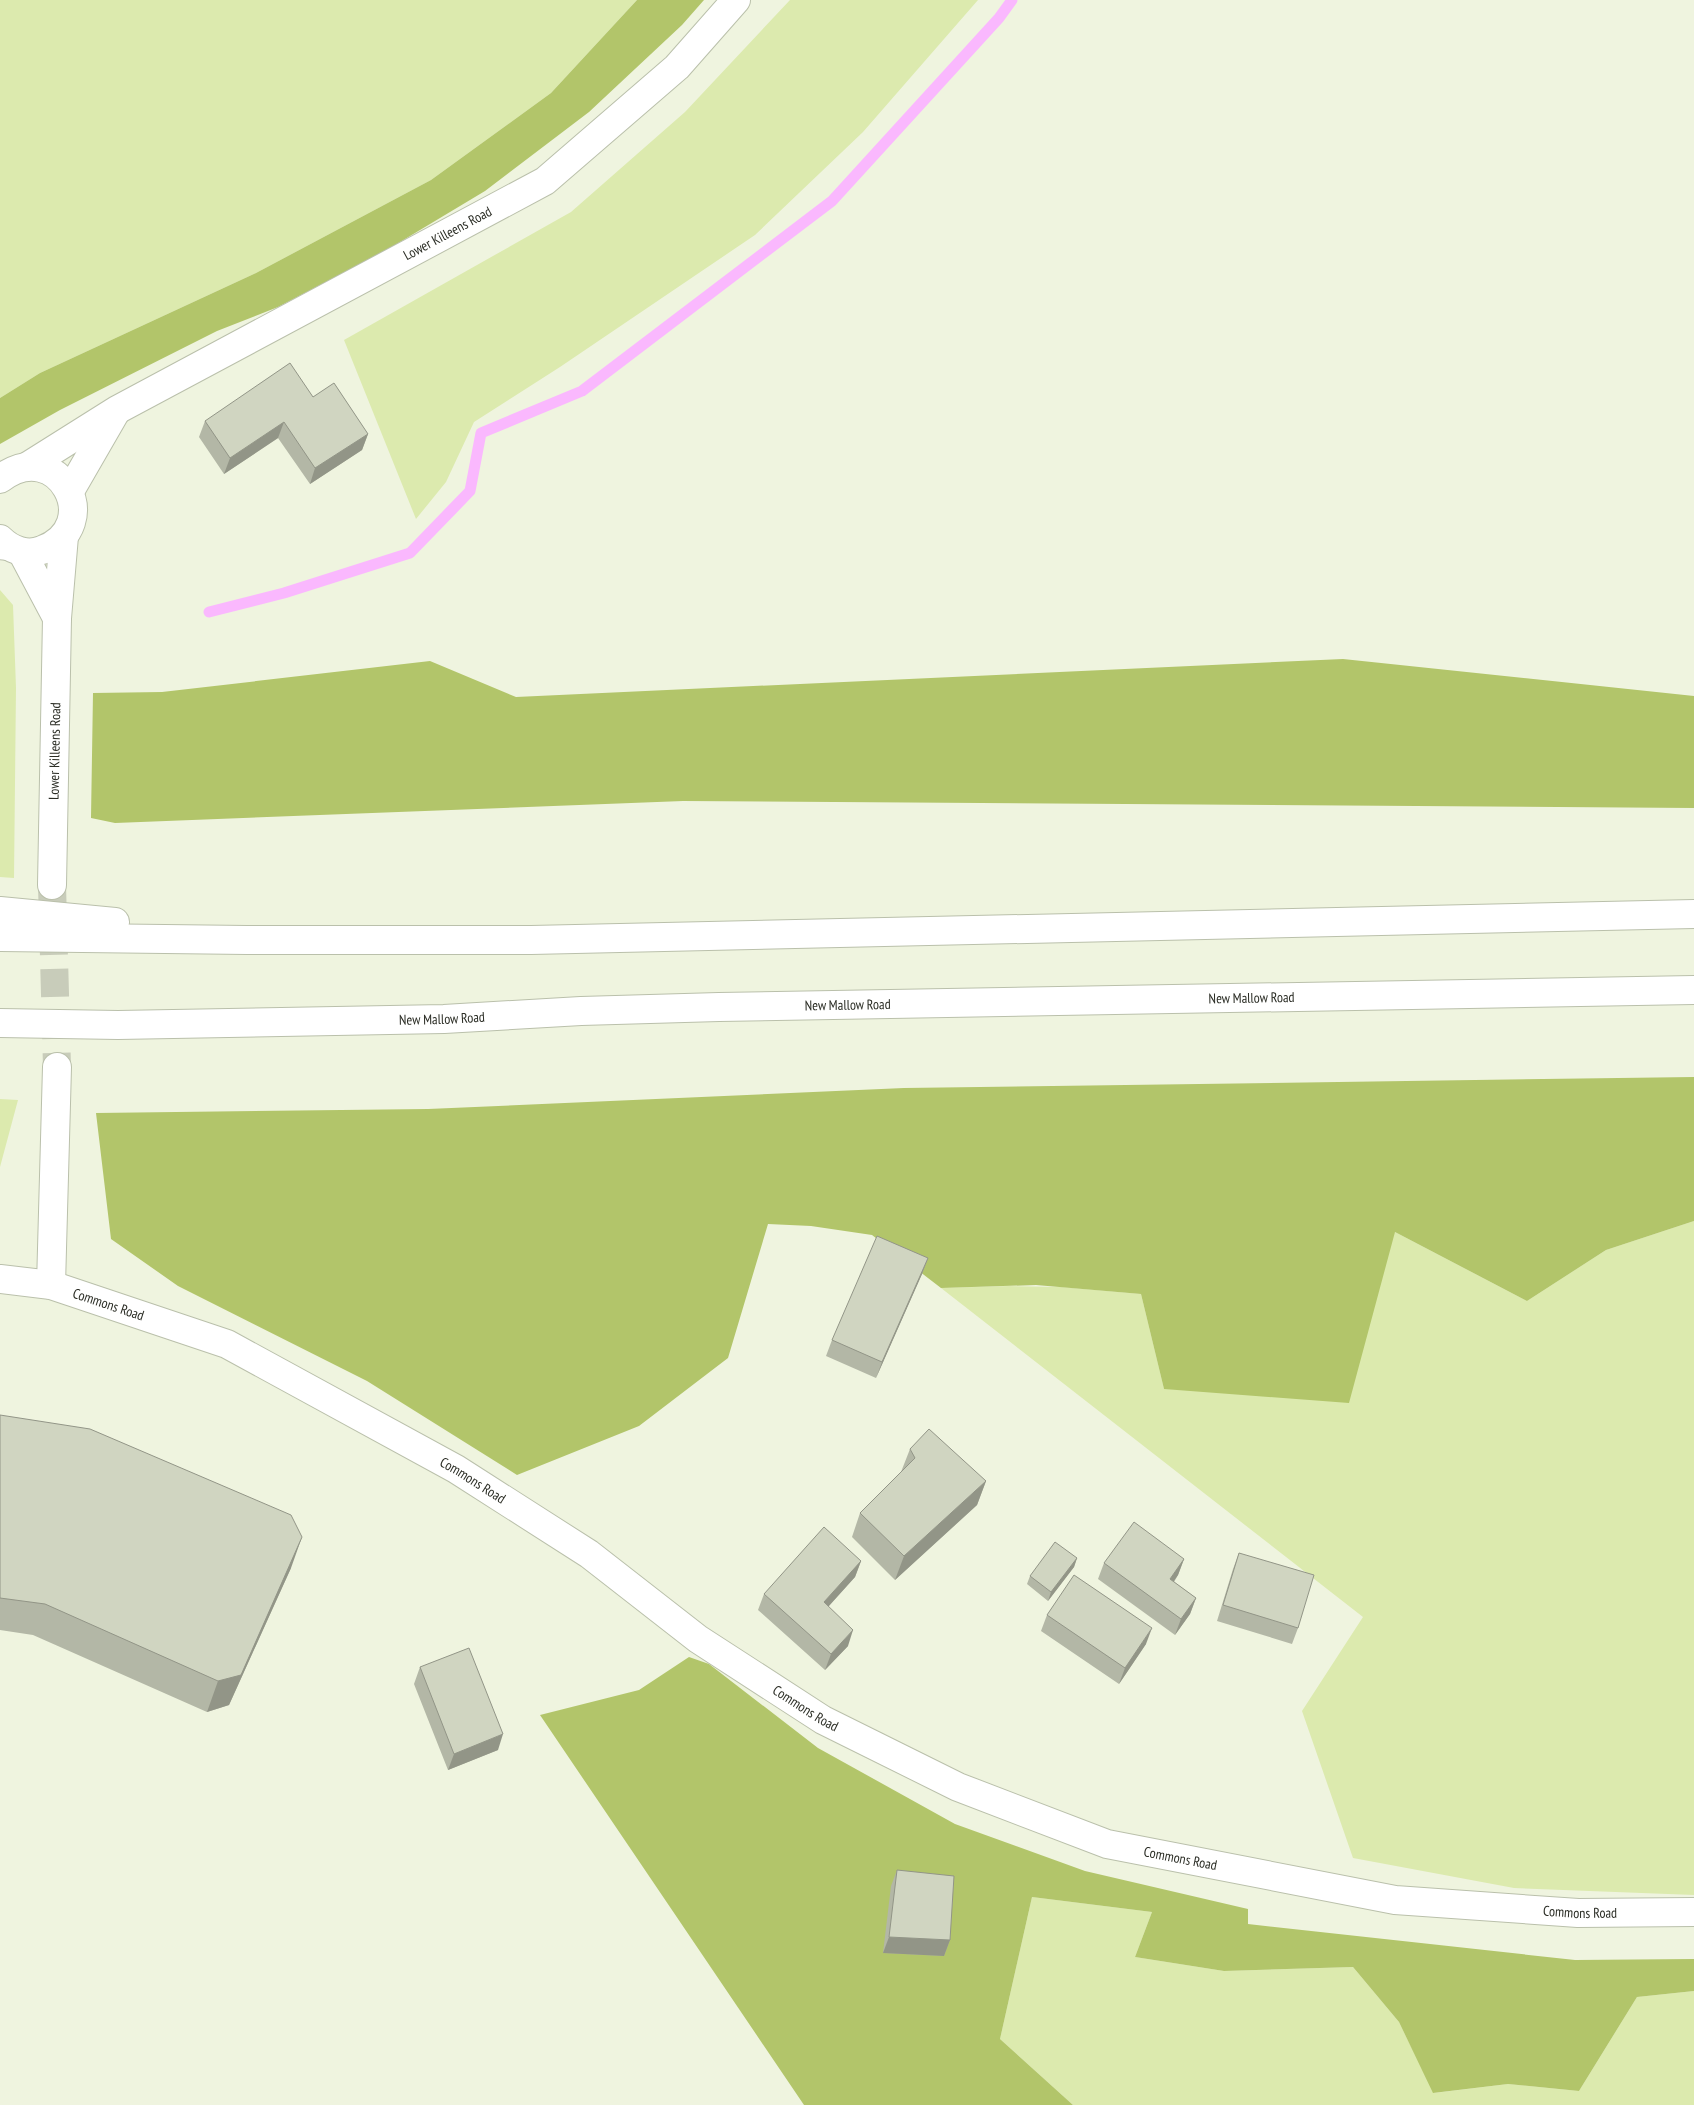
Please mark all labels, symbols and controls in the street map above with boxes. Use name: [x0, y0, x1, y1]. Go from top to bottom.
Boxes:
street label: Lower Killeens Road: [400, 202, 495, 264]
street label: Lower Killeens Road: [45, 702, 64, 800]
street label: New Mallow Road: [1208, 988, 1295, 1007]
street label: New Mallow Road: [804, 995, 891, 1015]
street label: New Mallow Road: [399, 1008, 485, 1029]
street label: Commons Road: [70, 1284, 147, 1325]
street label: Commons Road: [437, 1453, 509, 1507]
street label: Commons Road: [769, 1681, 842, 1735]
street label: Commons Road: [1142, 1842, 1219, 1874]
street label: Commons Road: [1542, 1902, 1617, 1922]

